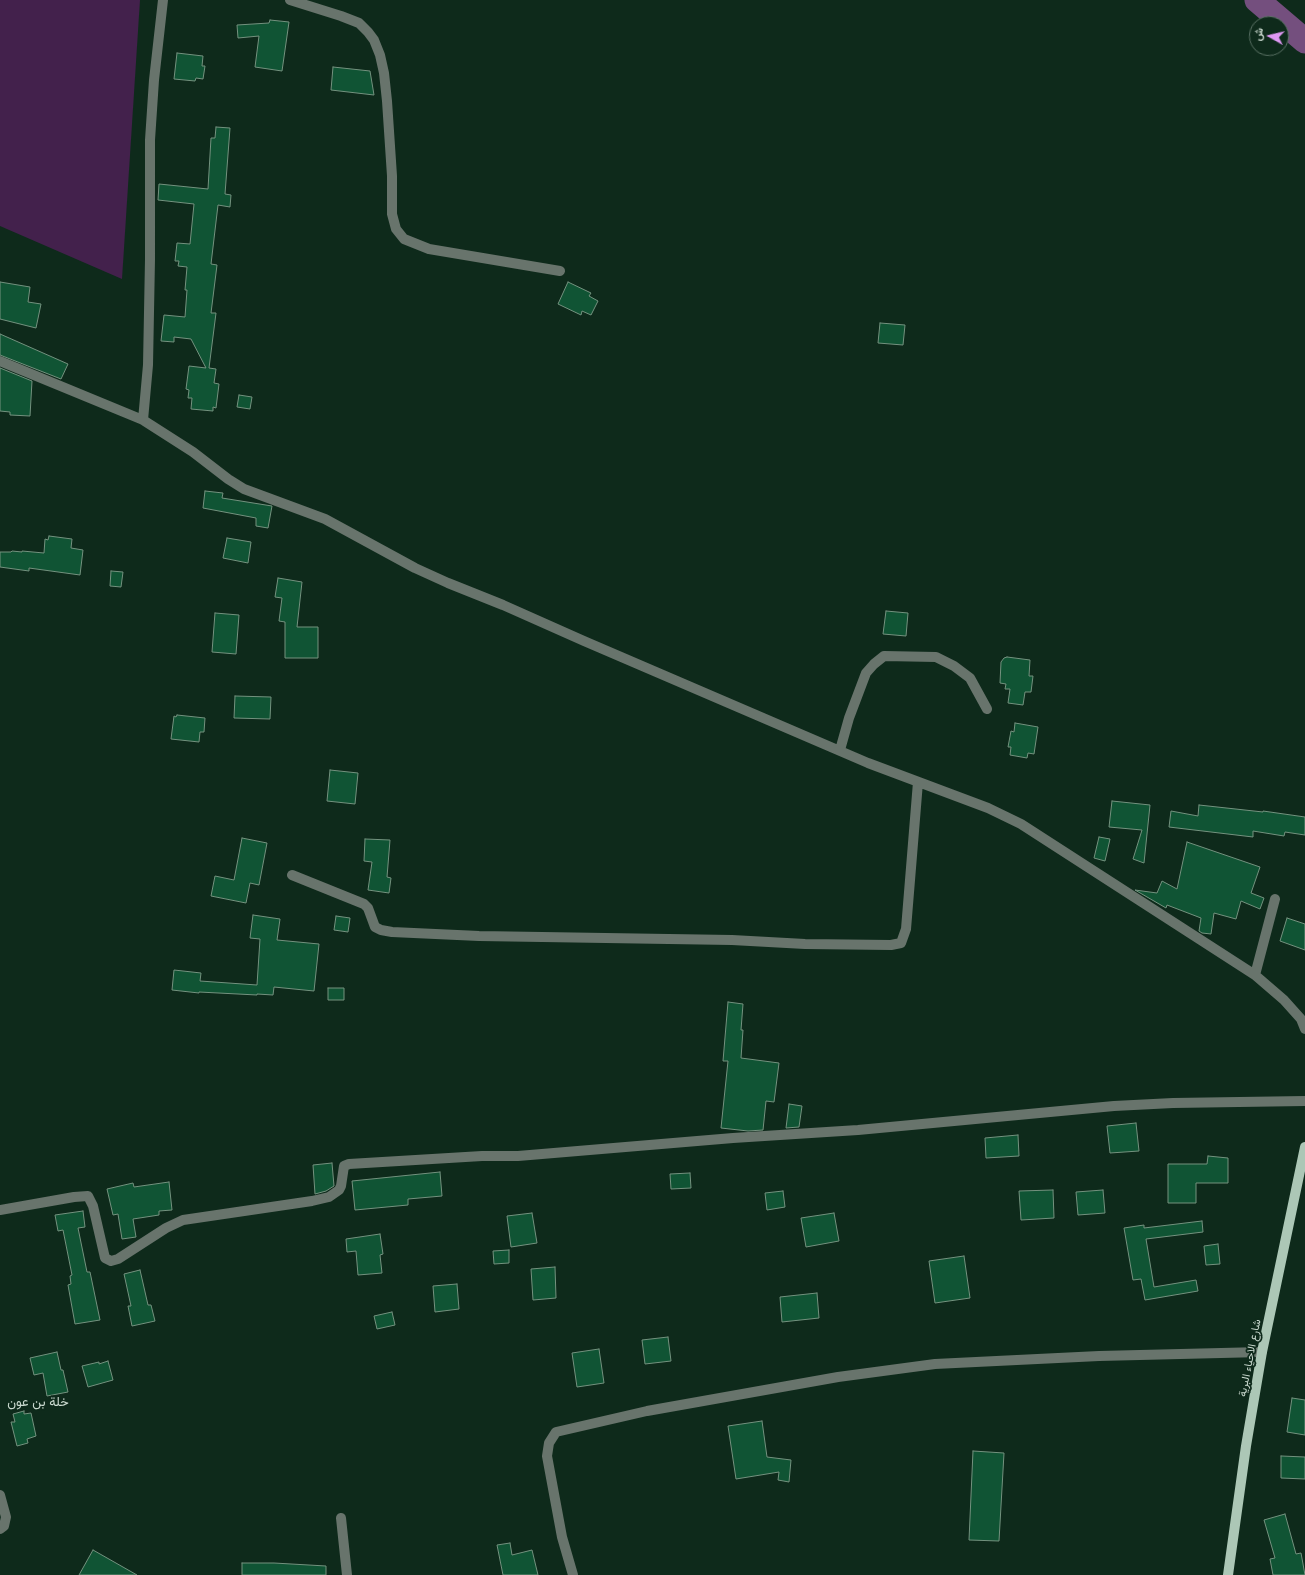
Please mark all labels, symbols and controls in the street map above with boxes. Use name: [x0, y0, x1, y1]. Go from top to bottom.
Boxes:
north arrow: [1249, 16, 1289, 56]
text: ش: [1250, 27, 1266, 42]
street label: شارع الاحياء البرية: [1236, 1318, 1264, 1398]
district label: خلة بن عون: [7, 1394, 69, 1410]

